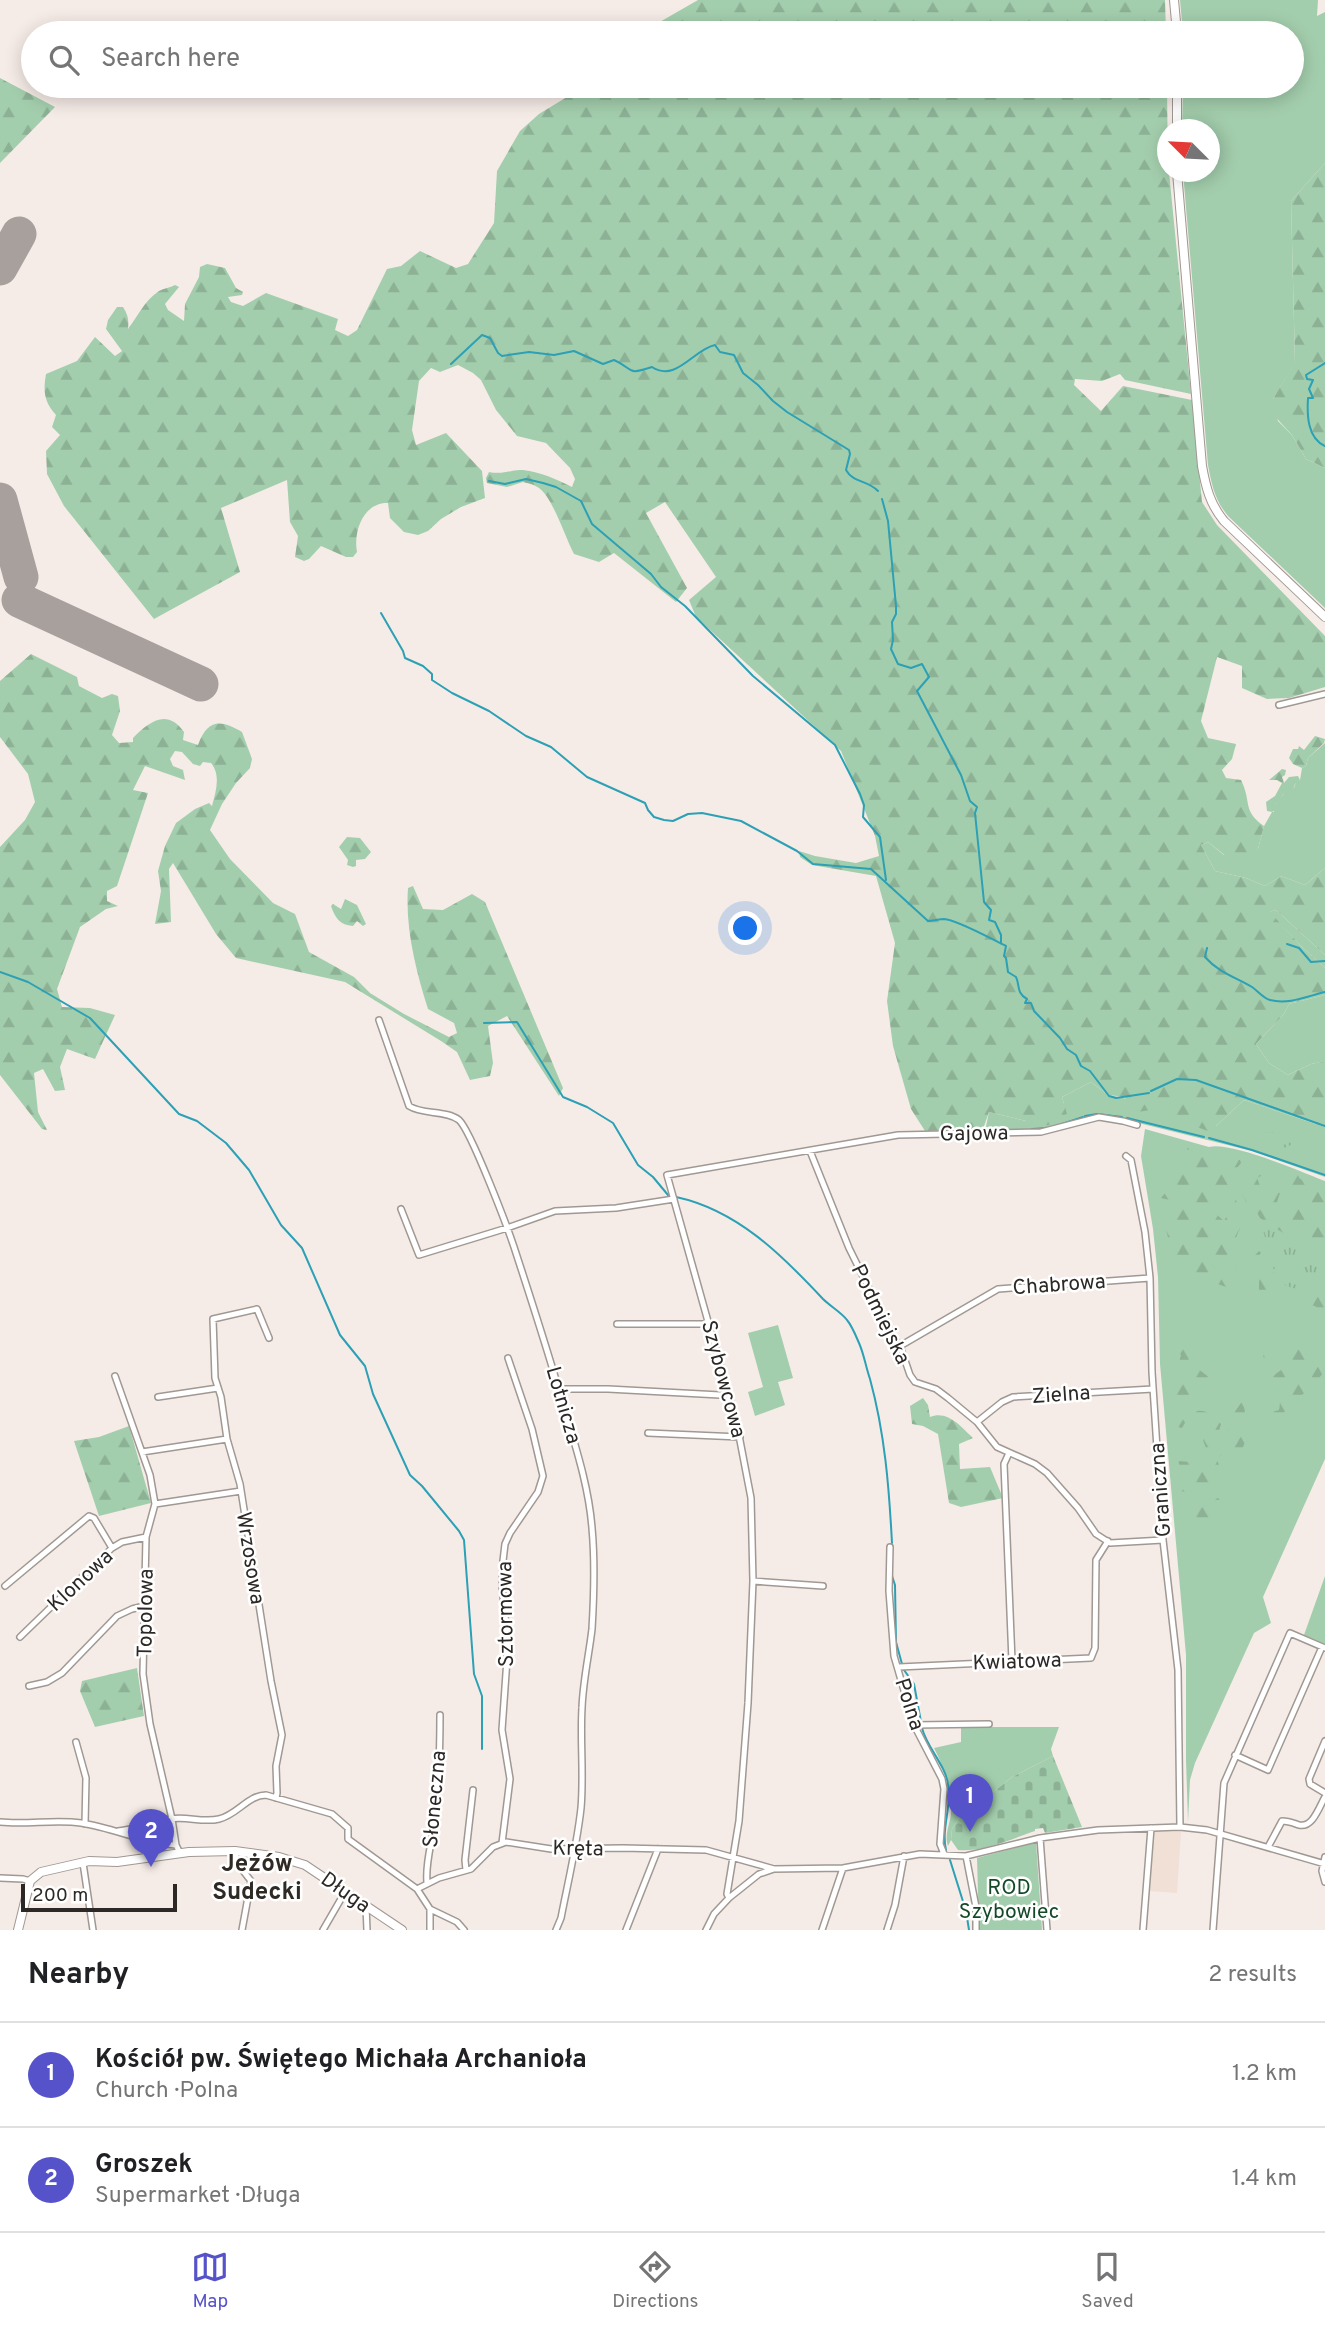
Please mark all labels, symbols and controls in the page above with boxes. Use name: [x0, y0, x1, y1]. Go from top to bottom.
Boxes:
search box: [21, 21, 1304, 98]
icon: search: [45, 41, 83, 79]
text: Search here: [101, 43, 240, 76]
north arrow: [1157, 119, 1220, 182]
your location: [728, 911, 762, 945]
street label: Gajowa: [939, 1120, 1009, 1149]
street label: Podmiejska: [844, 1260, 916, 1369]
street label: Chabrowa: [1012, 1269, 1107, 1302]
street label: Szybowcowa: [694, 1318, 751, 1441]
street label: Lotnicza: [539, 1364, 586, 1447]
street label: Zielna: [1031, 1380, 1091, 1411]
street label: Graniczna: [1145, 1442, 1178, 1538]
street label: Wrzosowa: [229, 1510, 270, 1606]
street label: Klonowa: [42, 1544, 120, 1618]
street label: Sztormowa: [492, 1561, 521, 1667]
street label: Topolowa: [132, 1568, 161, 1658]
street label: Kwiatowa: [972, 1647, 1062, 1678]
street label: Polna: [887, 1675, 930, 1734]
street label: Słoneczna: [418, 1749, 453, 1849]
pin: 1: [947, 1774, 993, 1832]
pin: 2: [128, 1809, 174, 1867]
street label: Kręta: [552, 1836, 604, 1863]
district label: Jeżów Sudecki: [212, 1850, 302, 1908]
street label: Długa: [315, 1867, 375, 1920]
park label: ROD Szybowiec: [959, 1875, 1059, 1926]
scale bar: [21, 1881, 177, 1913]
text: 200 m: [32, 1884, 88, 1908]
text: Nearby: [28, 1957, 129, 1994]
text: 2 results: [1208, 1961, 1297, 1990]
text: Kościół pw. Świętego Michała Archanioła: [95, 2044, 587, 2077]
text: 1: [46, 2060, 56, 2089]
text: 1.2 km: [1232, 2060, 1297, 2089]
text: Church · Polna: [95, 2077, 238, 2106]
text: Groszek: [95, 2149, 193, 2182]
text: 2: [44, 2165, 58, 2194]
text: 1.4 km: [1232, 2165, 1297, 2194]
text: Supermarket · Długa: [95, 2182, 300, 2211]
tab: Map: [191, 2248, 229, 2314]
tab: Directions: [612, 2248, 699, 2314]
tab: Saved: [1081, 2248, 1134, 2314]

